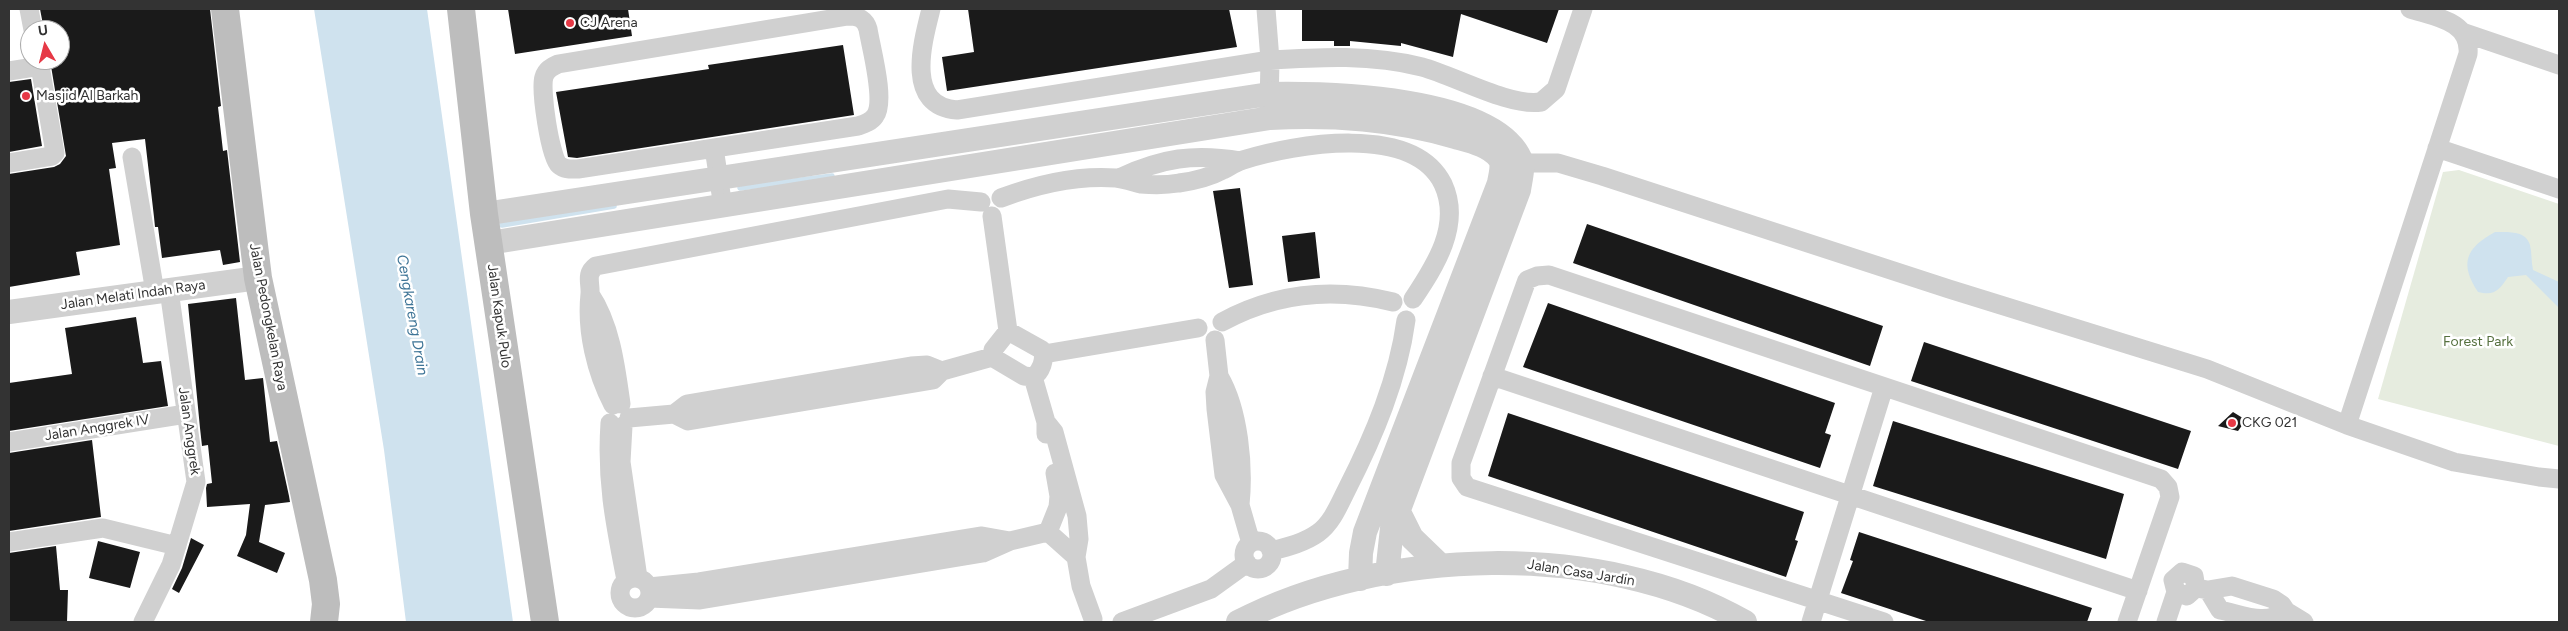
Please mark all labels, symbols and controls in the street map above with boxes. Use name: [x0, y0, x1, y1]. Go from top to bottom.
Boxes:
place label: CJ Arena: [580, 15, 638, 31]
marker: CJ Arena: [564, 17, 576, 29]
north arrow: [20, 20, 70, 70]
text: U: [37, 22, 49, 40]
place label: Masjid Al Barkah: [36, 88, 138, 104]
marker: Masjid Al Barkah: [20, 90, 32, 102]
street label: Jalan Pedongkelan Raya: [245, 242, 291, 392]
water label: Cengkareng Drain: [393, 253, 431, 377]
street label: Jalan Kapuk Pulo: [483, 263, 515, 369]
street label: Jalan Melati Indah Raya: [60, 277, 206, 313]
park label: Forest Park: [2443, 334, 2513, 350]
street label: Jalan Anggrek: [175, 386, 203, 476]
street label: Jalan Anggrek IV: [43, 411, 151, 445]
place label: CKG 021: [2242, 415, 2297, 431]
marker: CKG 021: [2226, 417, 2238, 429]
street label: Jalan Casa Jardin: [1526, 556, 1636, 590]

